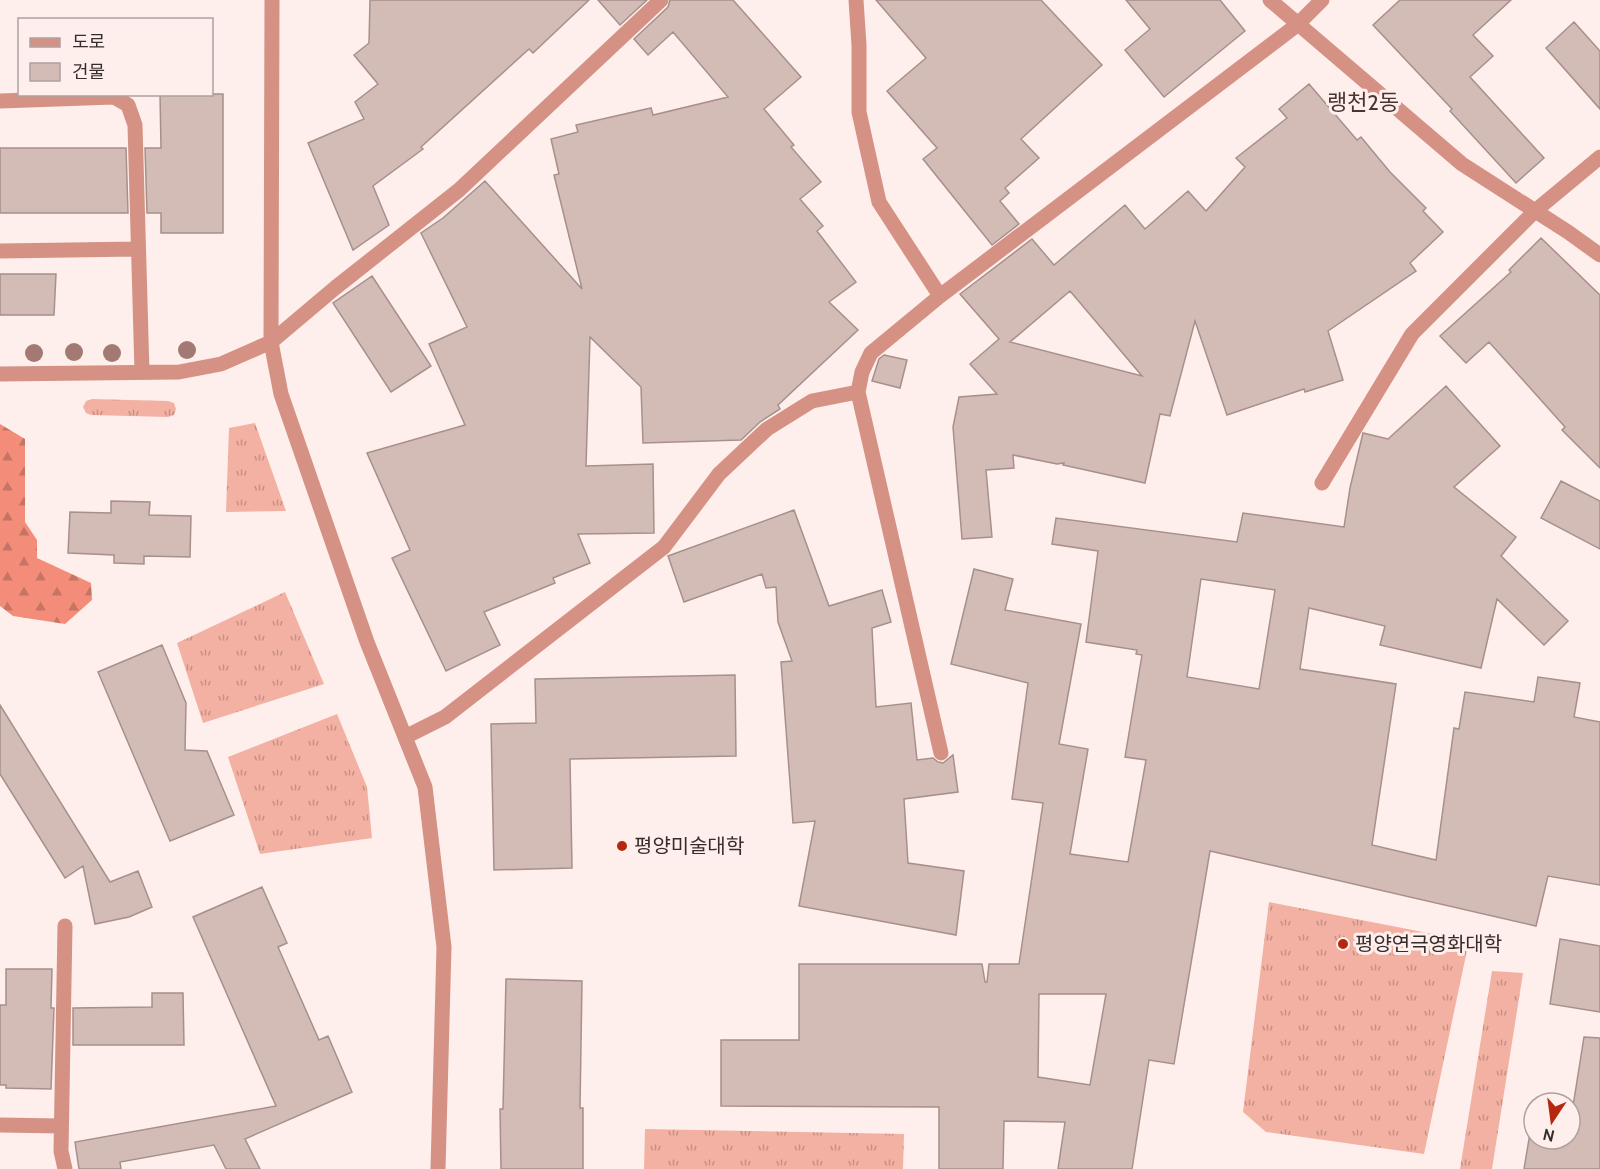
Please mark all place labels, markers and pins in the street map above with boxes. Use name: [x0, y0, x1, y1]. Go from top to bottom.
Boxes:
place label: 평양미술대학: [634, 834, 744, 858]
marker: 평양미술대학: [615, 839, 629, 853]
place label: 평양연극영화대학: [1355, 932, 1502, 956]
marker: 평양연극영화대학: [1336, 937, 1350, 951]

